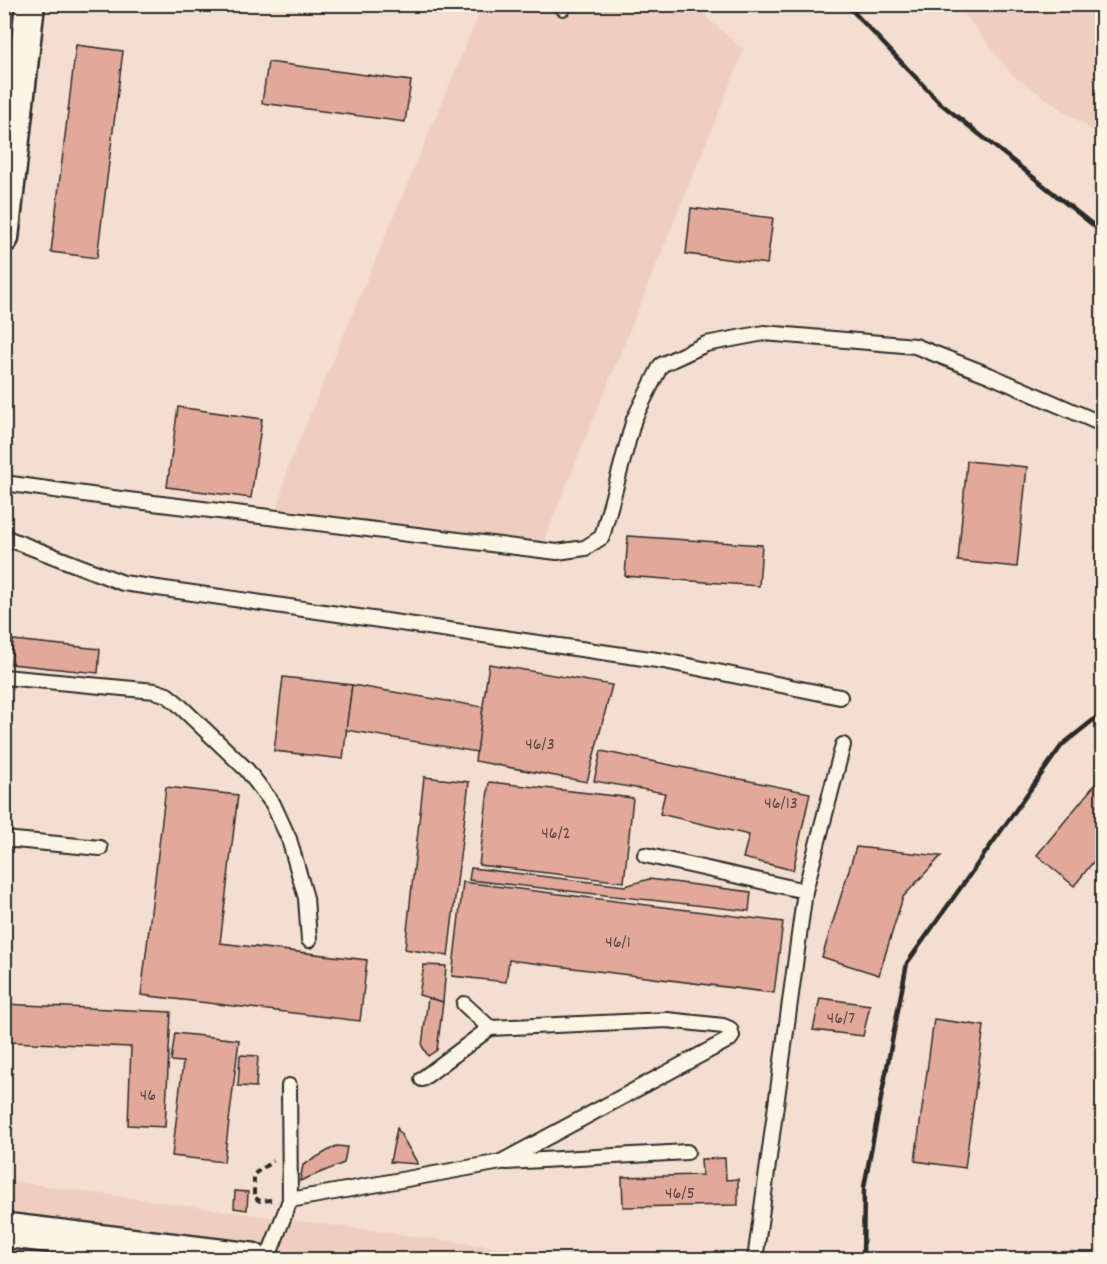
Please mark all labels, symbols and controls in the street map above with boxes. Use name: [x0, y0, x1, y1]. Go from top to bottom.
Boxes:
house number: 46/3: [525, 733, 555, 758]
house number: 46/13: [764, 792, 798, 817]
house number: 46/2: [541, 822, 571, 847]
house number: 46/1: [605, 931, 631, 956]
house number: 46/7: [827, 1007, 855, 1032]
house number: 46: [140, 1084, 156, 1109]
house number: 46/5: [665, 1182, 695, 1207]

